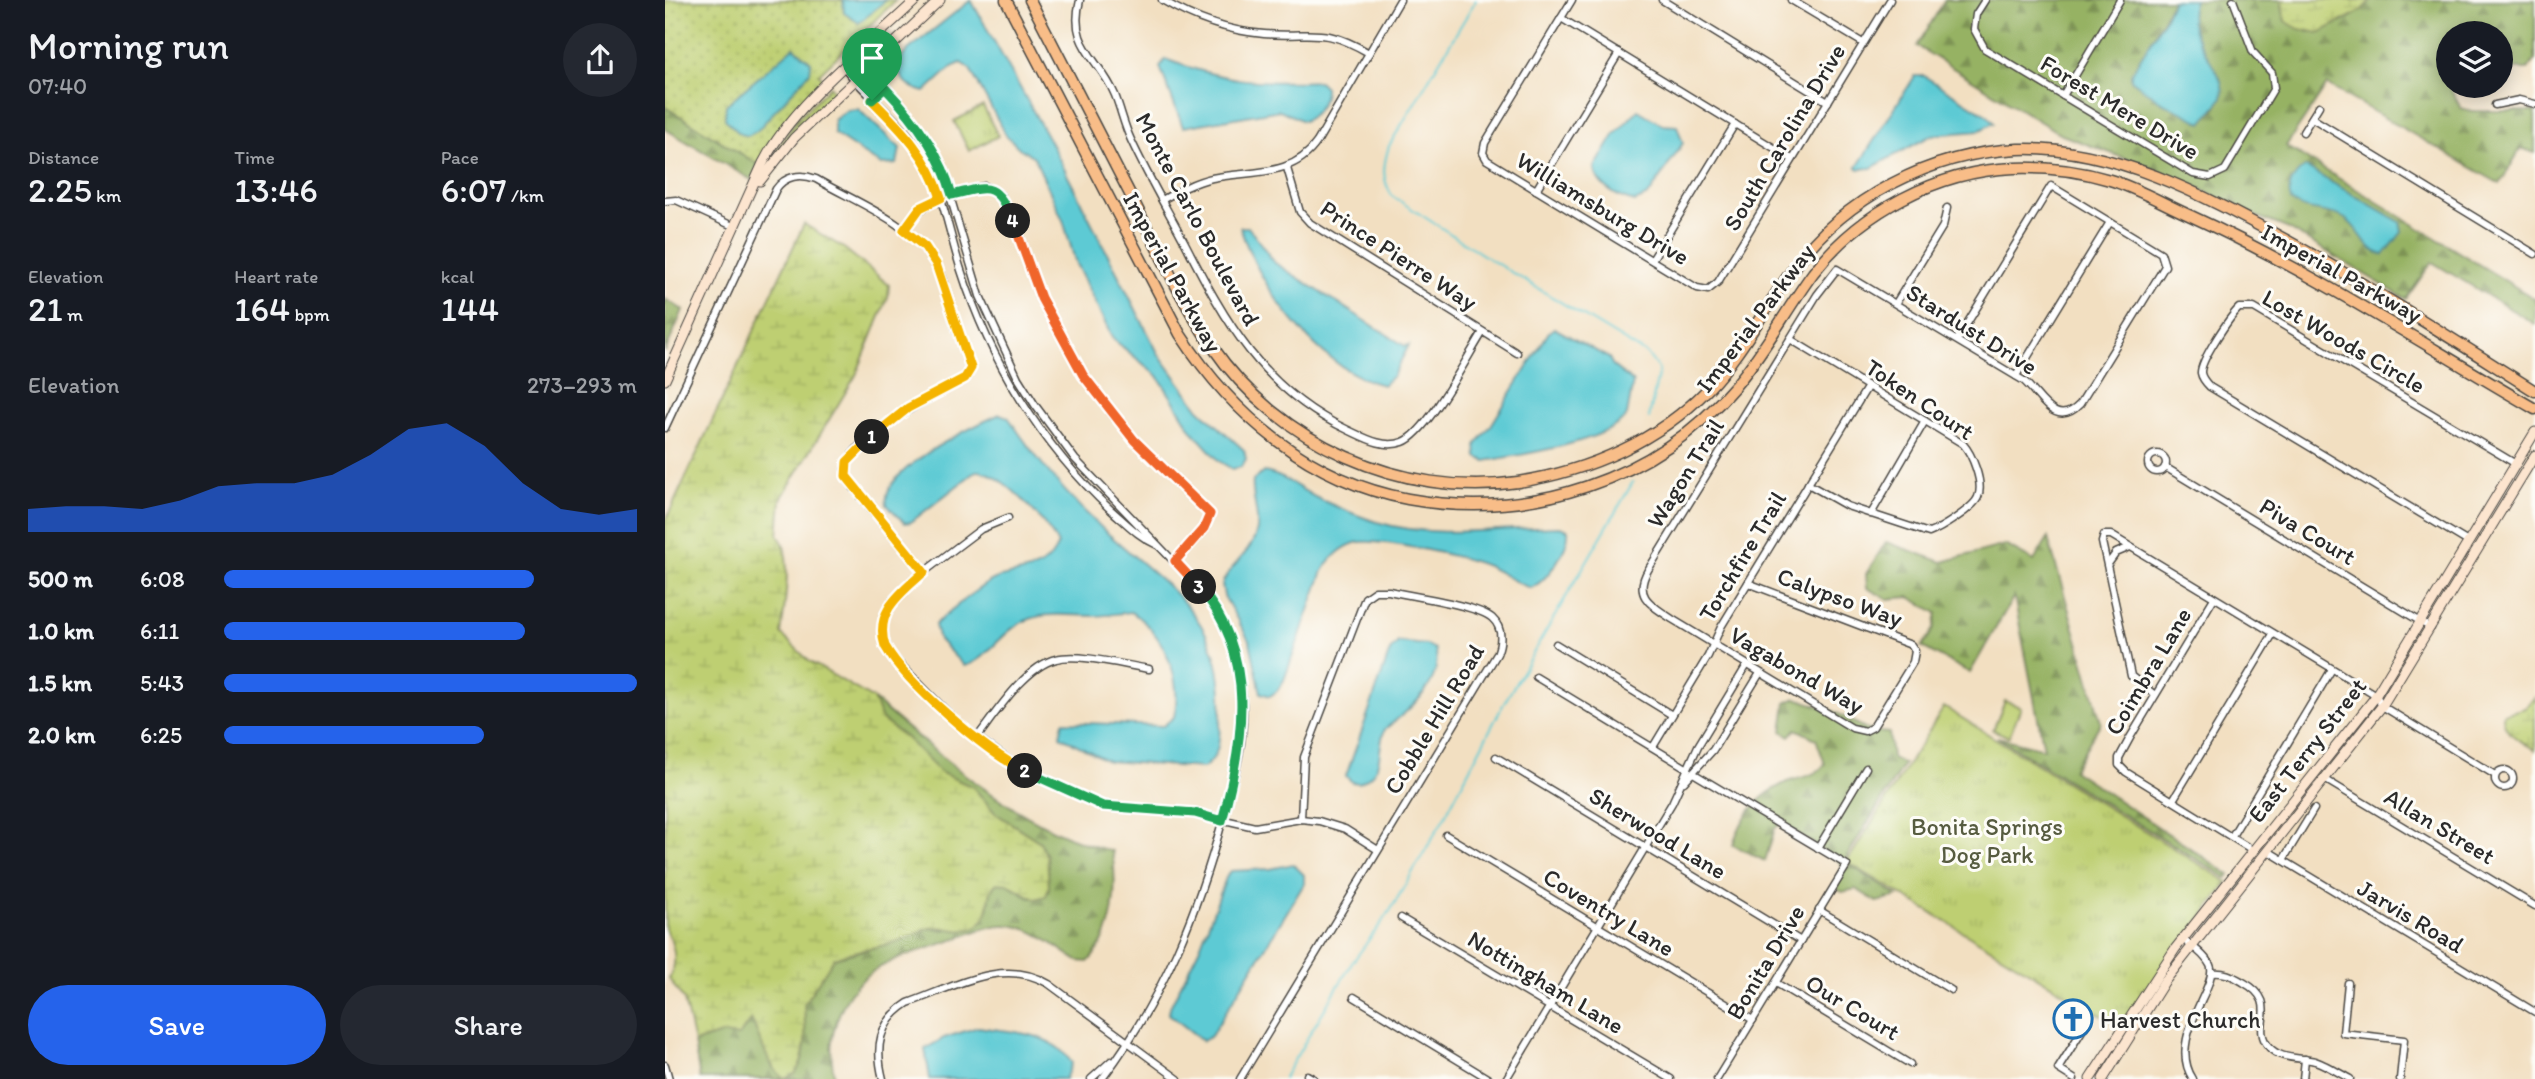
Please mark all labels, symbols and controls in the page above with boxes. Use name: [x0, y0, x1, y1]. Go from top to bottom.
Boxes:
map controls: [2436, 21, 2513, 98]
button: layers: [2436, 21, 2513, 98]
text: Morning run: [28, 23, 229, 69]
button: share: [563, 23, 637, 97]
pin: [842, 28, 902, 100]
street label: South Carolina Drive: [1717, 38, 1851, 236]
icon: arrive: [853, 39, 891, 77]
street label: Forest Mere Drive: [2035, 48, 2205, 166]
text: 07:40: [28, 72, 87, 100]
street label: Monte Carlo Boulevard: [1130, 107, 1267, 331]
street label: Williamsburg Drive: [1511, 145, 1695, 271]
text: Distance: [28, 146, 99, 169]
text: Time: [234, 146, 275, 169]
text: Pace: [441, 146, 479, 169]
text: 2.25: [28, 169, 92, 211]
text: 13:46: [234, 169, 318, 211]
text: 6:07: [441, 169, 507, 211]
text: km: [92, 184, 121, 207]
text: /km: [507, 184, 544, 207]
street label: Imperial Parkway: [1117, 187, 1229, 357]
street label: Prince Pierre Way: [1315, 193, 1483, 317]
pin: 4: [995, 204, 1031, 238]
text: 4: [1007, 209, 1018, 232]
street label: Imperial Parkway: [2257, 217, 2427, 329]
street label: Imperial Parkway: [1690, 238, 1820, 398]
text: Elevation: [28, 265, 104, 288]
text: Heart rate: [234, 265, 318, 288]
text: kcal: [441, 265, 474, 288]
street label: Stardust Drive: [1901, 277, 2043, 381]
street label: Lost Woods Circle: [2257, 283, 2431, 399]
text: 21: [28, 288, 63, 330]
text: 164: [234, 288, 290, 330]
text: 144: [441, 288, 499, 330]
text: m: [63, 303, 83, 326]
text: bpm: [290, 303, 330, 326]
street label: Token Court: [1860, 352, 1980, 446]
text: Elevation: [28, 371, 119, 399]
text: 273–293 m: [527, 371, 637, 399]
street label: Wagon Trail: [1640, 413, 1730, 533]
pin: 1: [855, 420, 889, 454]
text: 1: [867, 425, 876, 448]
street label: Torchfire Trail: [1692, 486, 1792, 626]
street label: Piva Court: [2255, 491, 2361, 571]
street label: Calypso Way: [1773, 561, 1907, 633]
text: 500 m: [28, 565, 93, 593]
text: 6:08: [140, 565, 185, 593]
pin: 3: [1181, 570, 1217, 604]
text: 3: [1193, 575, 1204, 598]
street label: Coimbra Lane: [2099, 602, 2197, 740]
text: 1.0 km: [28, 617, 94, 645]
text: 6:11: [140, 617, 179, 645]
street label: Vagabond Way: [1725, 620, 1869, 720]
street label: Cobble Hill Road: [1378, 639, 1490, 799]
text: 1.5 km: [28, 669, 92, 697]
text: 5:43: [140, 669, 184, 697]
street label: East Terry Street: [2242, 672, 2372, 828]
text: 2.0 km: [28, 721, 96, 749]
text: 6:25: [140, 721, 182, 749]
pin: 2: [1007, 754, 1043, 788]
text: 2: [1020, 759, 1030, 782]
street label: Sherwood Lane: [1584, 781, 1732, 885]
street label: Allan Street: [2379, 782, 2501, 870]
park label: Bonita Springs Dog Park: [1911, 812, 2063, 869]
street label: Coventry Lane: [1538, 861, 1680, 963]
street label: Jarvis Road: [2352, 873, 2470, 959]
street label: Bonita Drive: [1720, 899, 1810, 1025]
street label: Nottingham Lane: [1463, 924, 1629, 1040]
street label: Our Court: [1801, 968, 1905, 1046]
button: Save: [28, 985, 326, 1065]
button: Share: [340, 985, 637, 1065]
church icon: Harvest Church: [2052, 998, 2094, 1040]
place label: Harvest Church: [2100, 1005, 2260, 1034]

